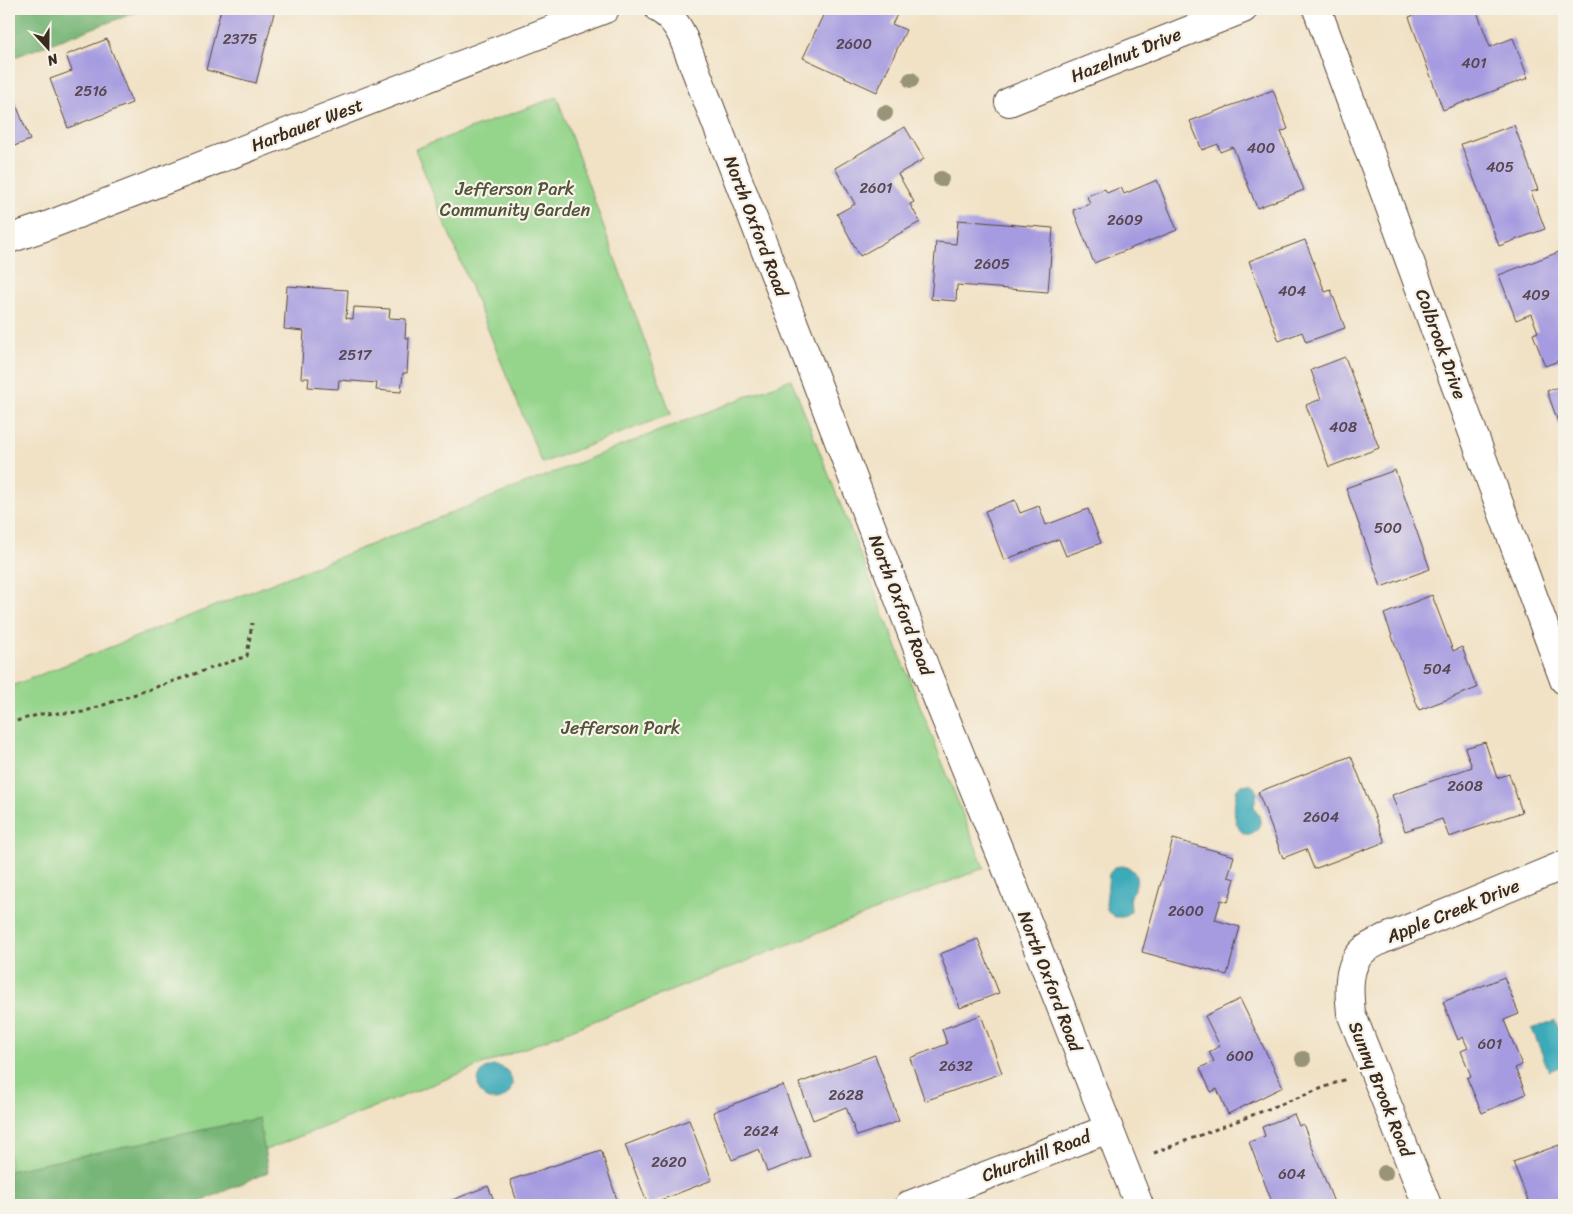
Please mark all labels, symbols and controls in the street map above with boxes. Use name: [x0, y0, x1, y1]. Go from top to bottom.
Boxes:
street label: Hazelnut Drive: [1066, 18, 1186, 92]
north arrow: [22, 22, 72, 72]
house number: 2375: [223, 26, 257, 52]
house number: 2600: [836, 31, 872, 57]
text: N: [43, 46, 62, 73]
house number: 401: [1461, 50, 1487, 76]
house number: 2516: [75, 78, 107, 104]
street label: Harbauer West: [246, 89, 368, 161]
house number: 400: [1247, 135, 1275, 161]
street label: North Oxford Road: [714, 151, 798, 303]
house number: 405: [1486, 154, 1514, 180]
park label: Jefferson Park Community Garden: [440, 173, 590, 226]
house number: 2601: [859, 175, 893, 201]
house number: 2609: [1107, 207, 1143, 233]
house number: 2605: [974, 251, 1010, 277]
house number: 404: [1278, 278, 1306, 304]
house number: 409: [1522, 282, 1550, 308]
street label: Colbrook Drive: [1406, 284, 1476, 404]
house number: 2517: [339, 342, 373, 368]
house number: 408: [1329, 414, 1357, 440]
house number: 500: [1374, 515, 1402, 541]
street label: North Oxford Road: [859, 530, 943, 682]
house number: 504: [1423, 656, 1451, 682]
park label: Jefferson Park: [561, 712, 681, 744]
house number: 2608: [1447, 773, 1483, 799]
house number: 2604: [1303, 804, 1339, 830]
street label: Apple Creek Drive: [1381, 870, 1525, 953]
house number: 2600: [1168, 898, 1204, 924]
street label: North Oxford Road: [1008, 906, 1092, 1058]
street label: Sunny Brook Road: [1339, 1016, 1423, 1163]
house number: 601: [1478, 1031, 1502, 1057]
house number: 600: [1226, 1043, 1254, 1069]
house number: 2632: [939, 1053, 973, 1079]
house number: 2628: [829, 1082, 863, 1108]
house number: 2624: [743, 1118, 779, 1144]
street label: Churchill Road: [977, 1120, 1097, 1191]
house number: 2620: [651, 1149, 687, 1175]
house number: 604: [1278, 1161, 1306, 1187]

